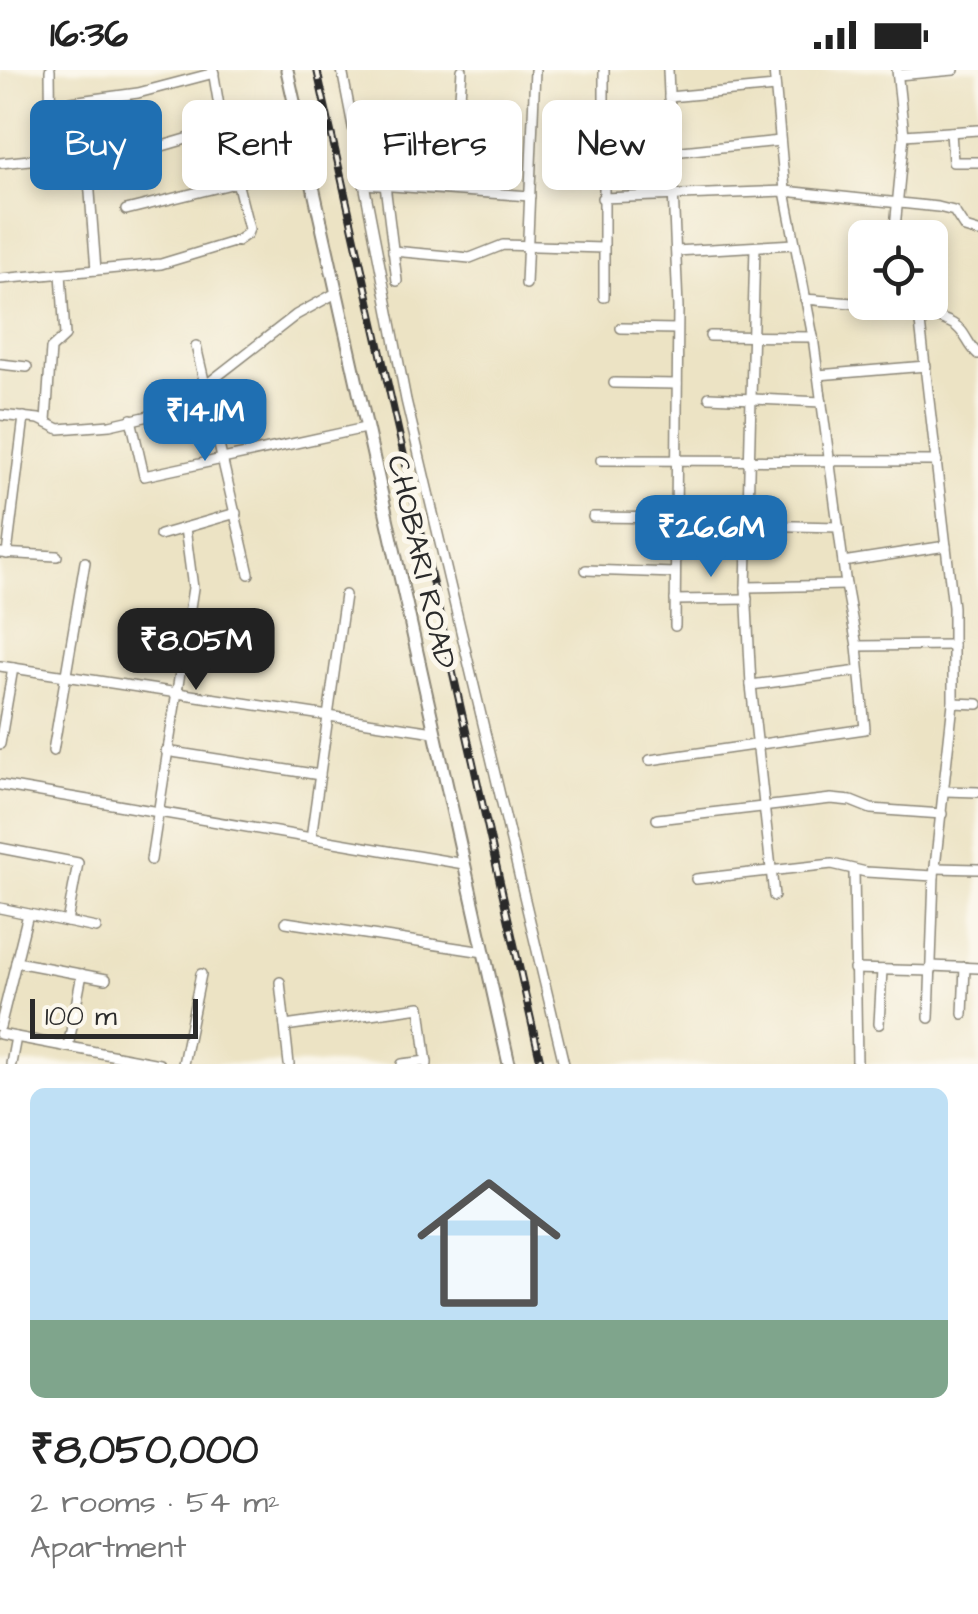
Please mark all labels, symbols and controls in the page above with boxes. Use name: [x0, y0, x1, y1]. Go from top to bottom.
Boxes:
text: 16:36: [50, 9, 128, 61]
chip: Buy: [30, 100, 162, 190]
chip: Rent: [182, 100, 327, 190]
chip: Filters: [347, 100, 522, 190]
chip: New: [542, 100, 682, 190]
map controls: [848, 220, 948, 320]
button: locate: [848, 220, 948, 320]
pin: ₹14.1M: [124, 379, 286, 464]
text: ₹14.1M: [165, 389, 245, 434]
street label: CHOBARI ROAD: [376, 451, 466, 673]
pin: ₹26.6M: [630, 495, 792, 580]
text: ₹26.6M: [657, 505, 765, 550]
pin: ₹8.05M: [115, 608, 277, 693]
text: ₹8.05M: [140, 618, 252, 663]
scale bar: [30, 994, 198, 1038]
text: 100 m: [45, 997, 117, 1036]
icon: home: [399, 1153, 579, 1333]
text: ₹8,050,000: [30, 1422, 258, 1480]
text: 2 rooms · 54 m²: [30, 1480, 280, 1525]
text: Apartment: [30, 1525, 186, 1570]

